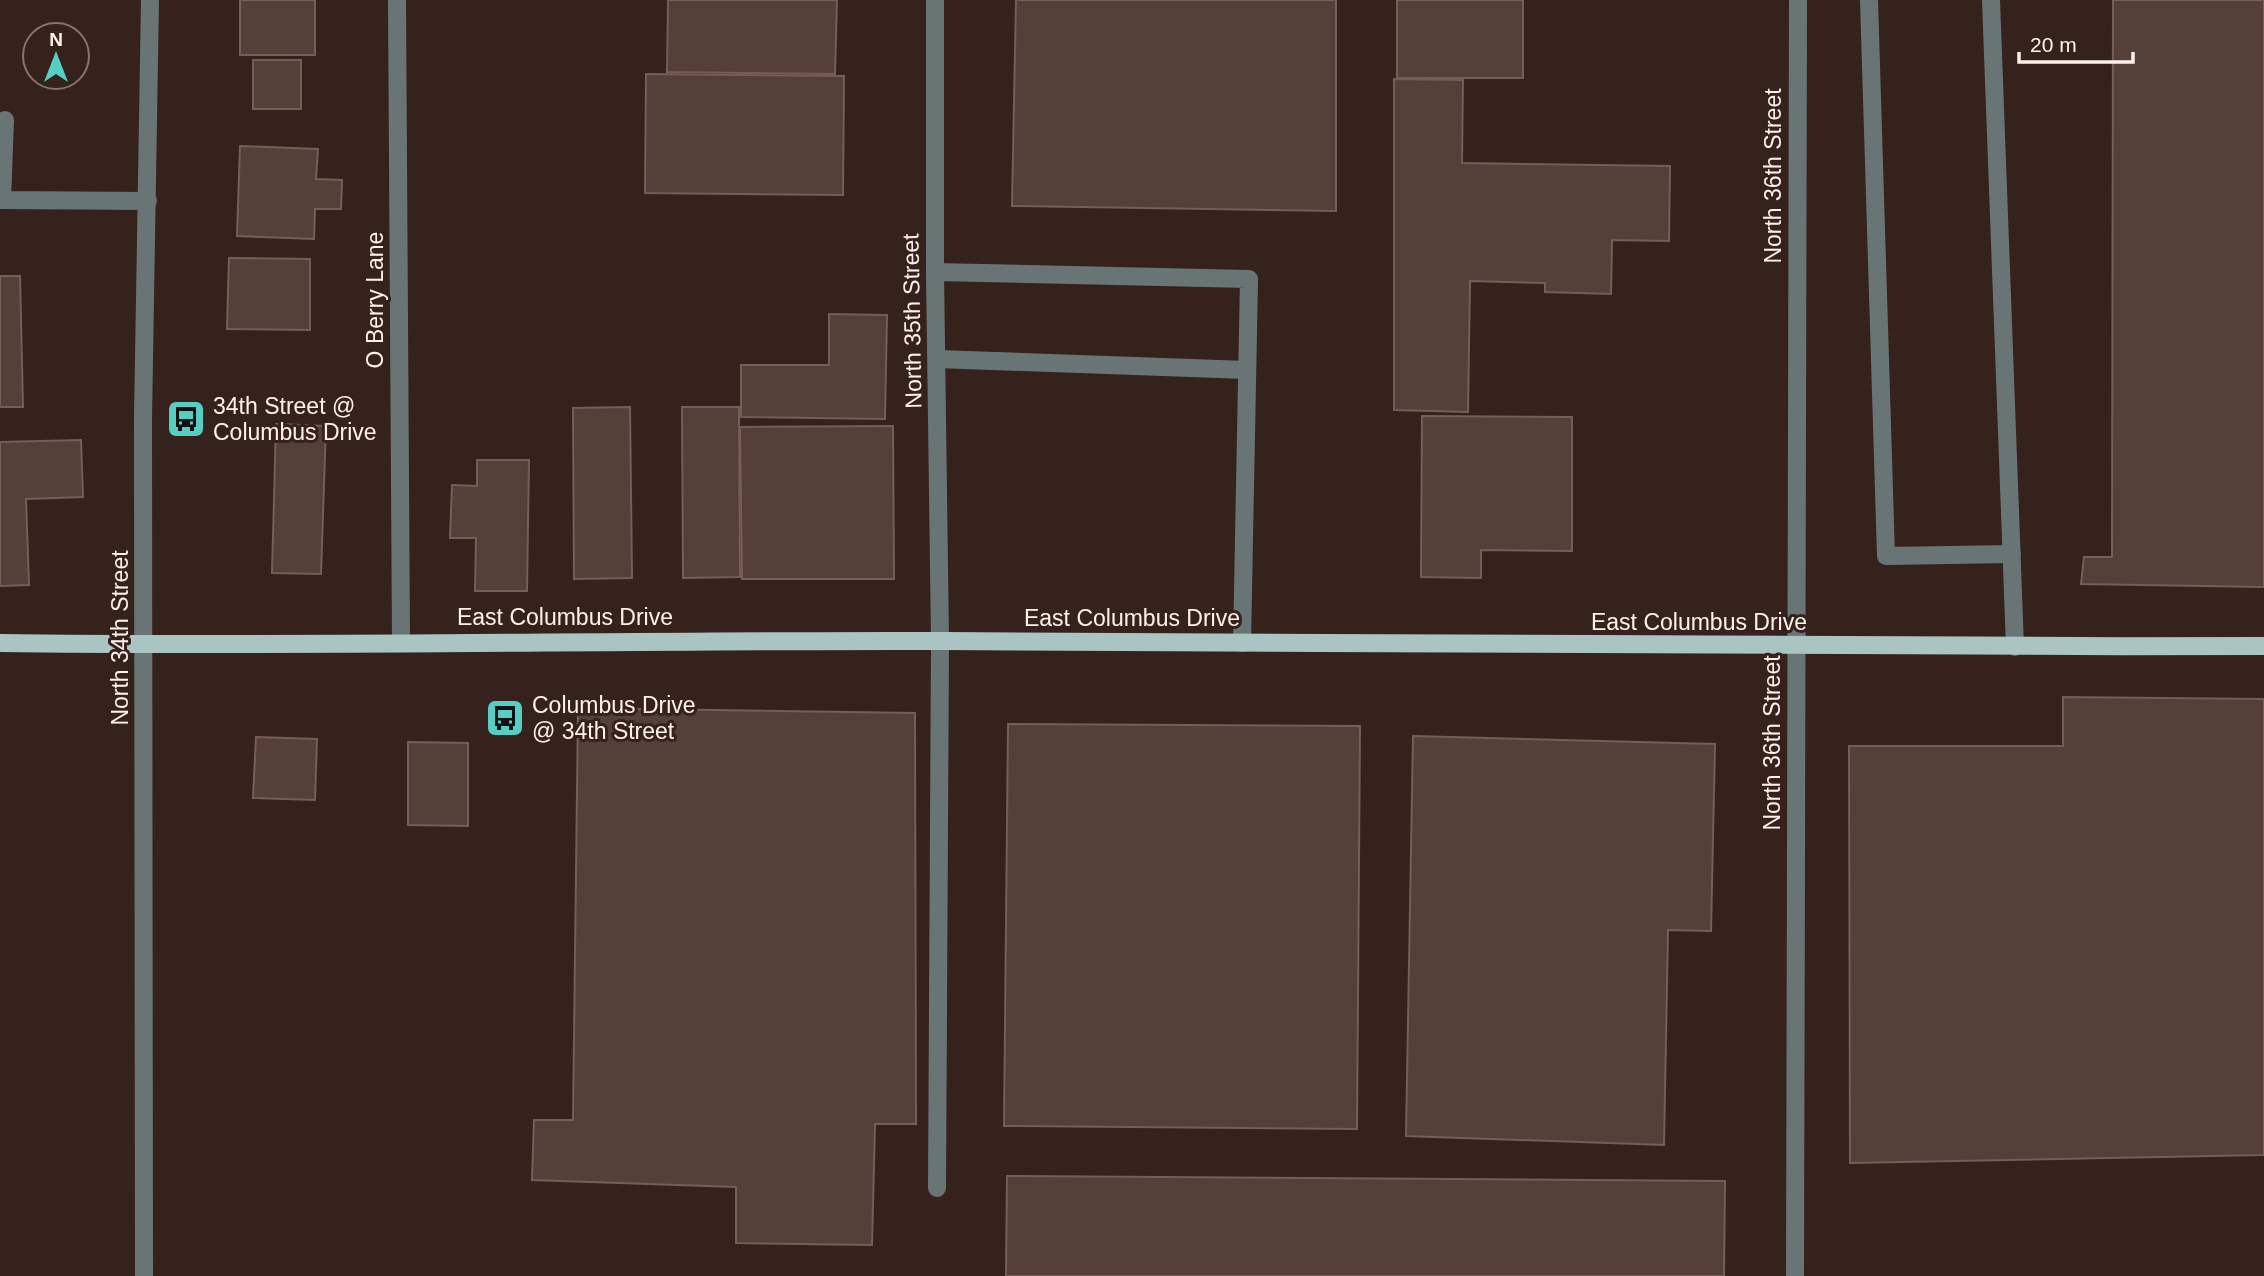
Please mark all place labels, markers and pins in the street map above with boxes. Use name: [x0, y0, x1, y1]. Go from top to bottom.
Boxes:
place label: 34th Street @ Columbus Drive: [213, 393, 377, 445]
bus stop icon: 34th Street @ Columbus Drive: [165, 398, 207, 440]
place label: Columbus Drive @ 34th Street: [532, 692, 696, 744]
bus stop icon: Columbus Drive @ 34th Street: [484, 697, 526, 739]

